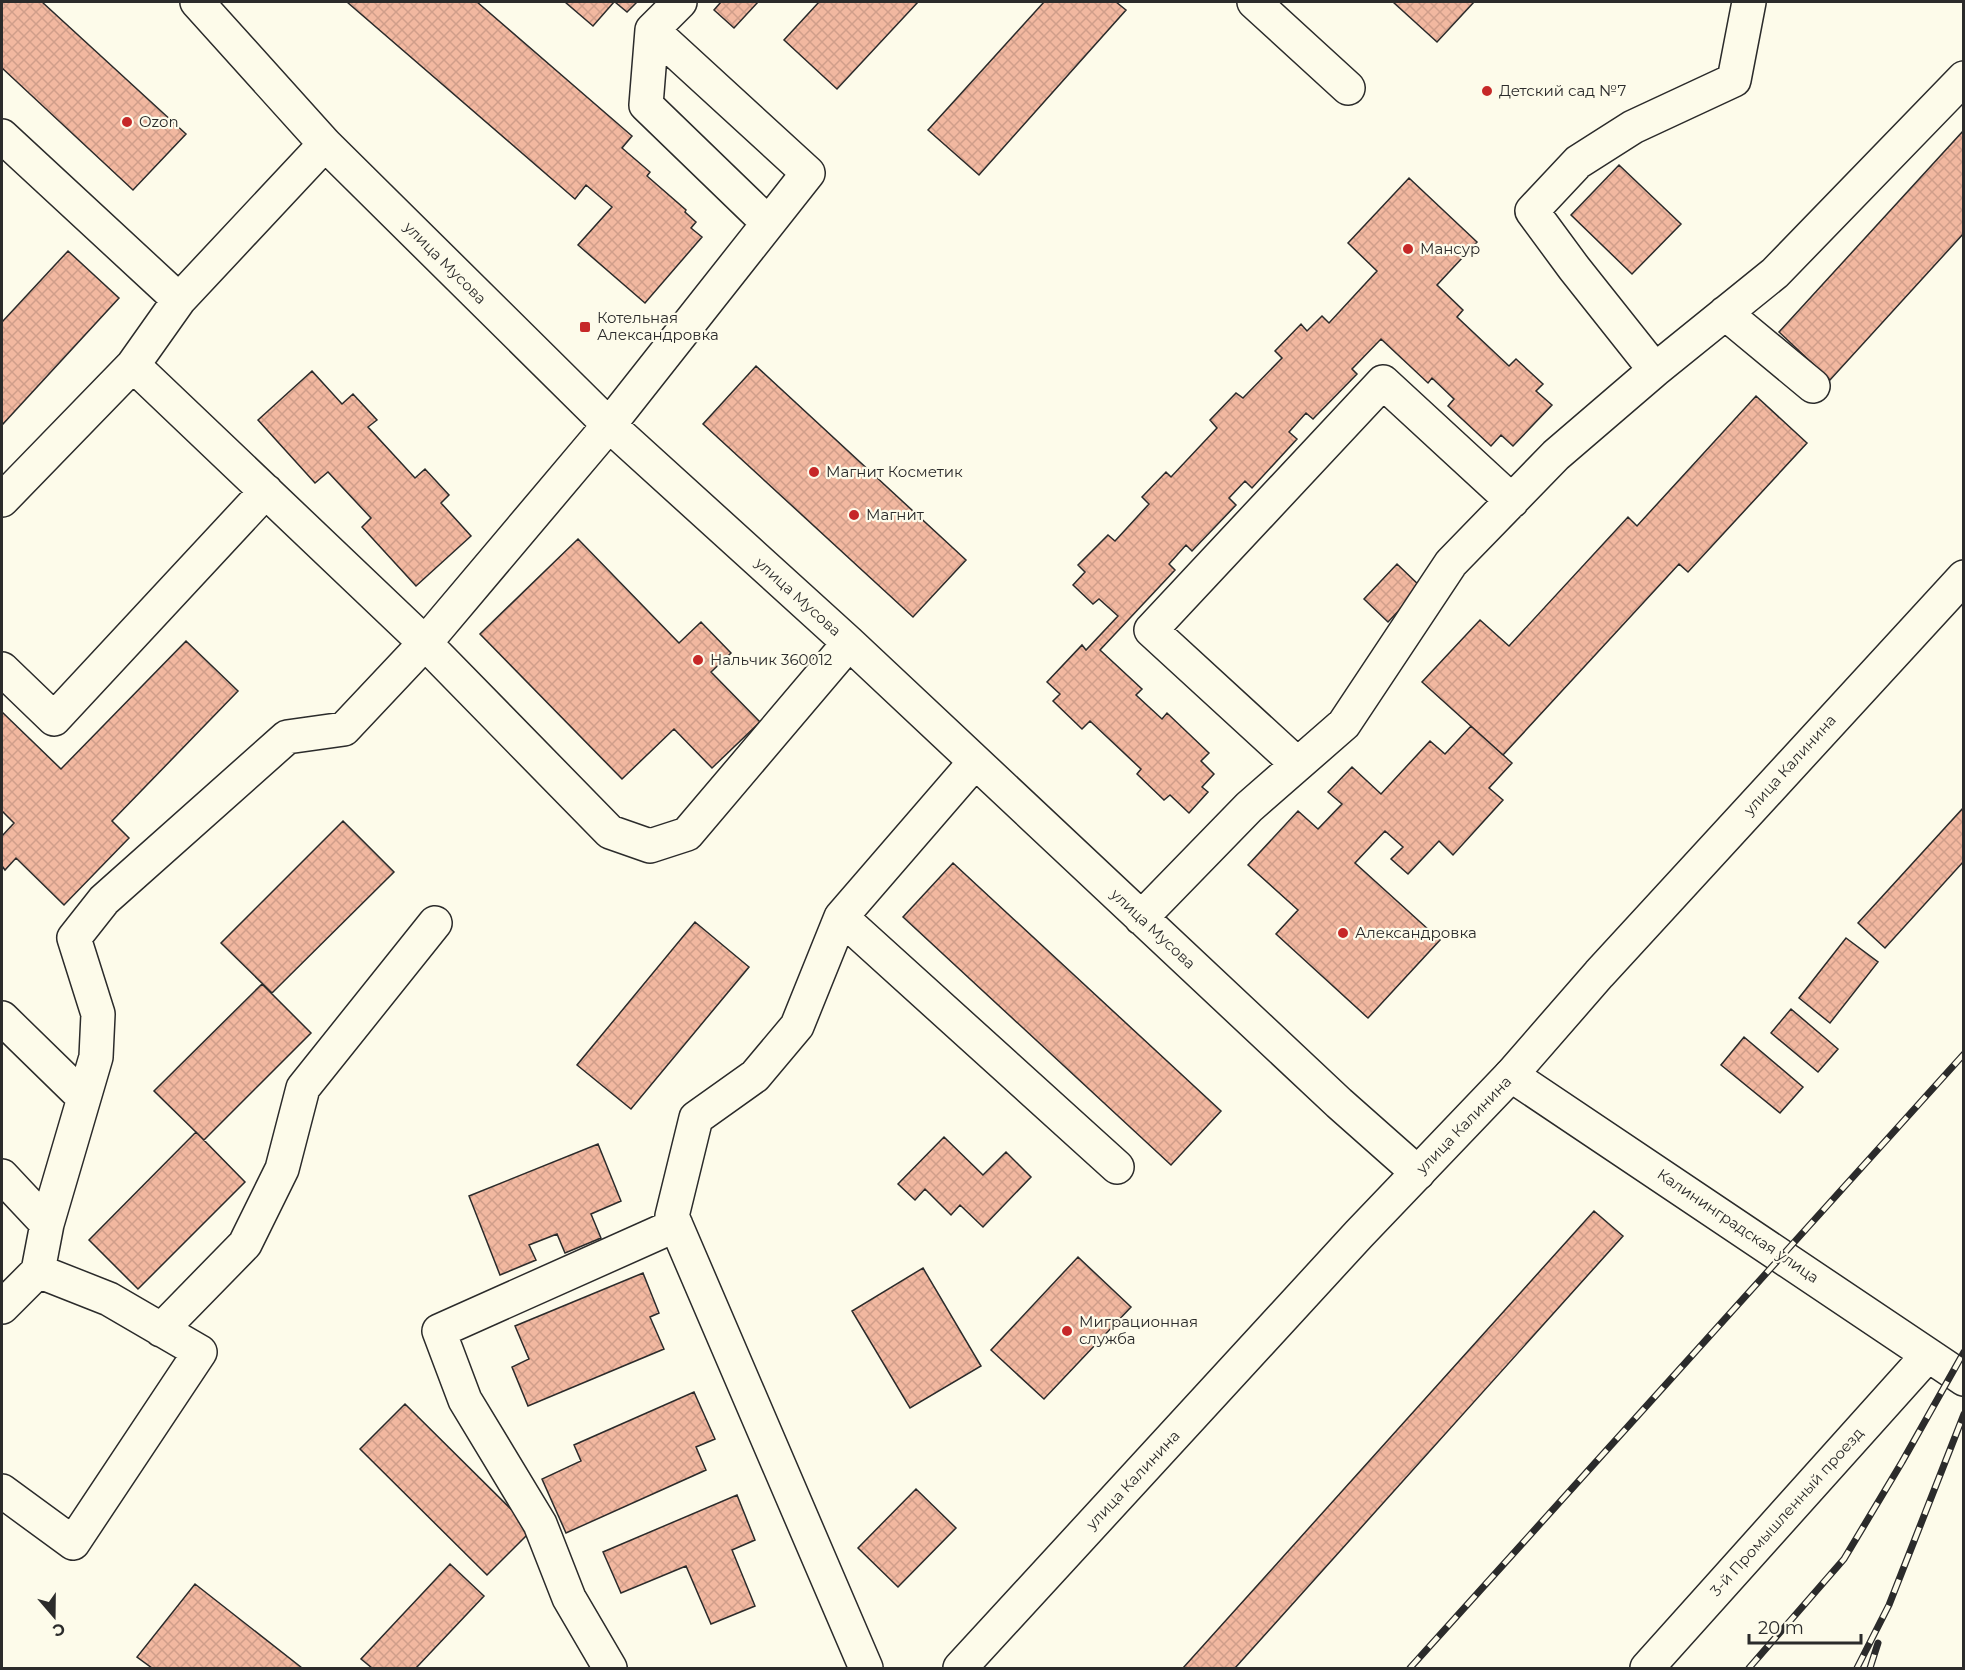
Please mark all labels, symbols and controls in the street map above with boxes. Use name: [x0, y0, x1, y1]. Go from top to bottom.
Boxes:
place label: Детский сад №7: [1499, 81, 1627, 100]
marker: Детский сад №7: [1480, 84, 1494, 98]
place label: Ozon: [139, 112, 179, 131]
marker: Ozon: [120, 115, 134, 129]
street label: улица Мусова: [399, 217, 491, 308]
place label: Мансур: [1420, 239, 1480, 258]
marker: Мансур: [1401, 242, 1415, 256]
place label: Котельная Александровка: [597, 308, 719, 344]
marker: Котельная Александровка: [578, 320, 592, 334]
place label: Магнит Косметик: [826, 462, 963, 481]
marker: Магнит Косметик: [807, 465, 821, 479]
place label: Магнит: [866, 505, 925, 524]
marker: Магнит: [847, 508, 861, 522]
street label: улица Мусова: [751, 552, 845, 640]
place label: Нальчик 360012: [710, 650, 832, 669]
marker: Нальчик 360012: [691, 653, 705, 667]
street label: улица Калинина: [1739, 710, 1840, 820]
street label: улица Мусова: [1106, 884, 1200, 973]
place label: Александровка: [1355, 923, 1477, 942]
marker: Александровка: [1336, 926, 1350, 940]
street label: улица Калинина: [1411, 1072, 1515, 1178]
street label: Калининградская улица: [1654, 1164, 1823, 1287]
place label: Миграционная служба: [1079, 1312, 1198, 1348]
marker: Миграционная служба: [1060, 1324, 1074, 1338]
street label: 3-й Промышленный проезд: [1706, 1423, 1868, 1600]
street label: улица Калинина: [1081, 1426, 1184, 1534]
north arrow: [24, 1586, 84, 1646]
scale bar: [1749, 1607, 1862, 1645]
text: 20 m: [1758, 1617, 1804, 1639]
text: С: [50, 1619, 68, 1641]

